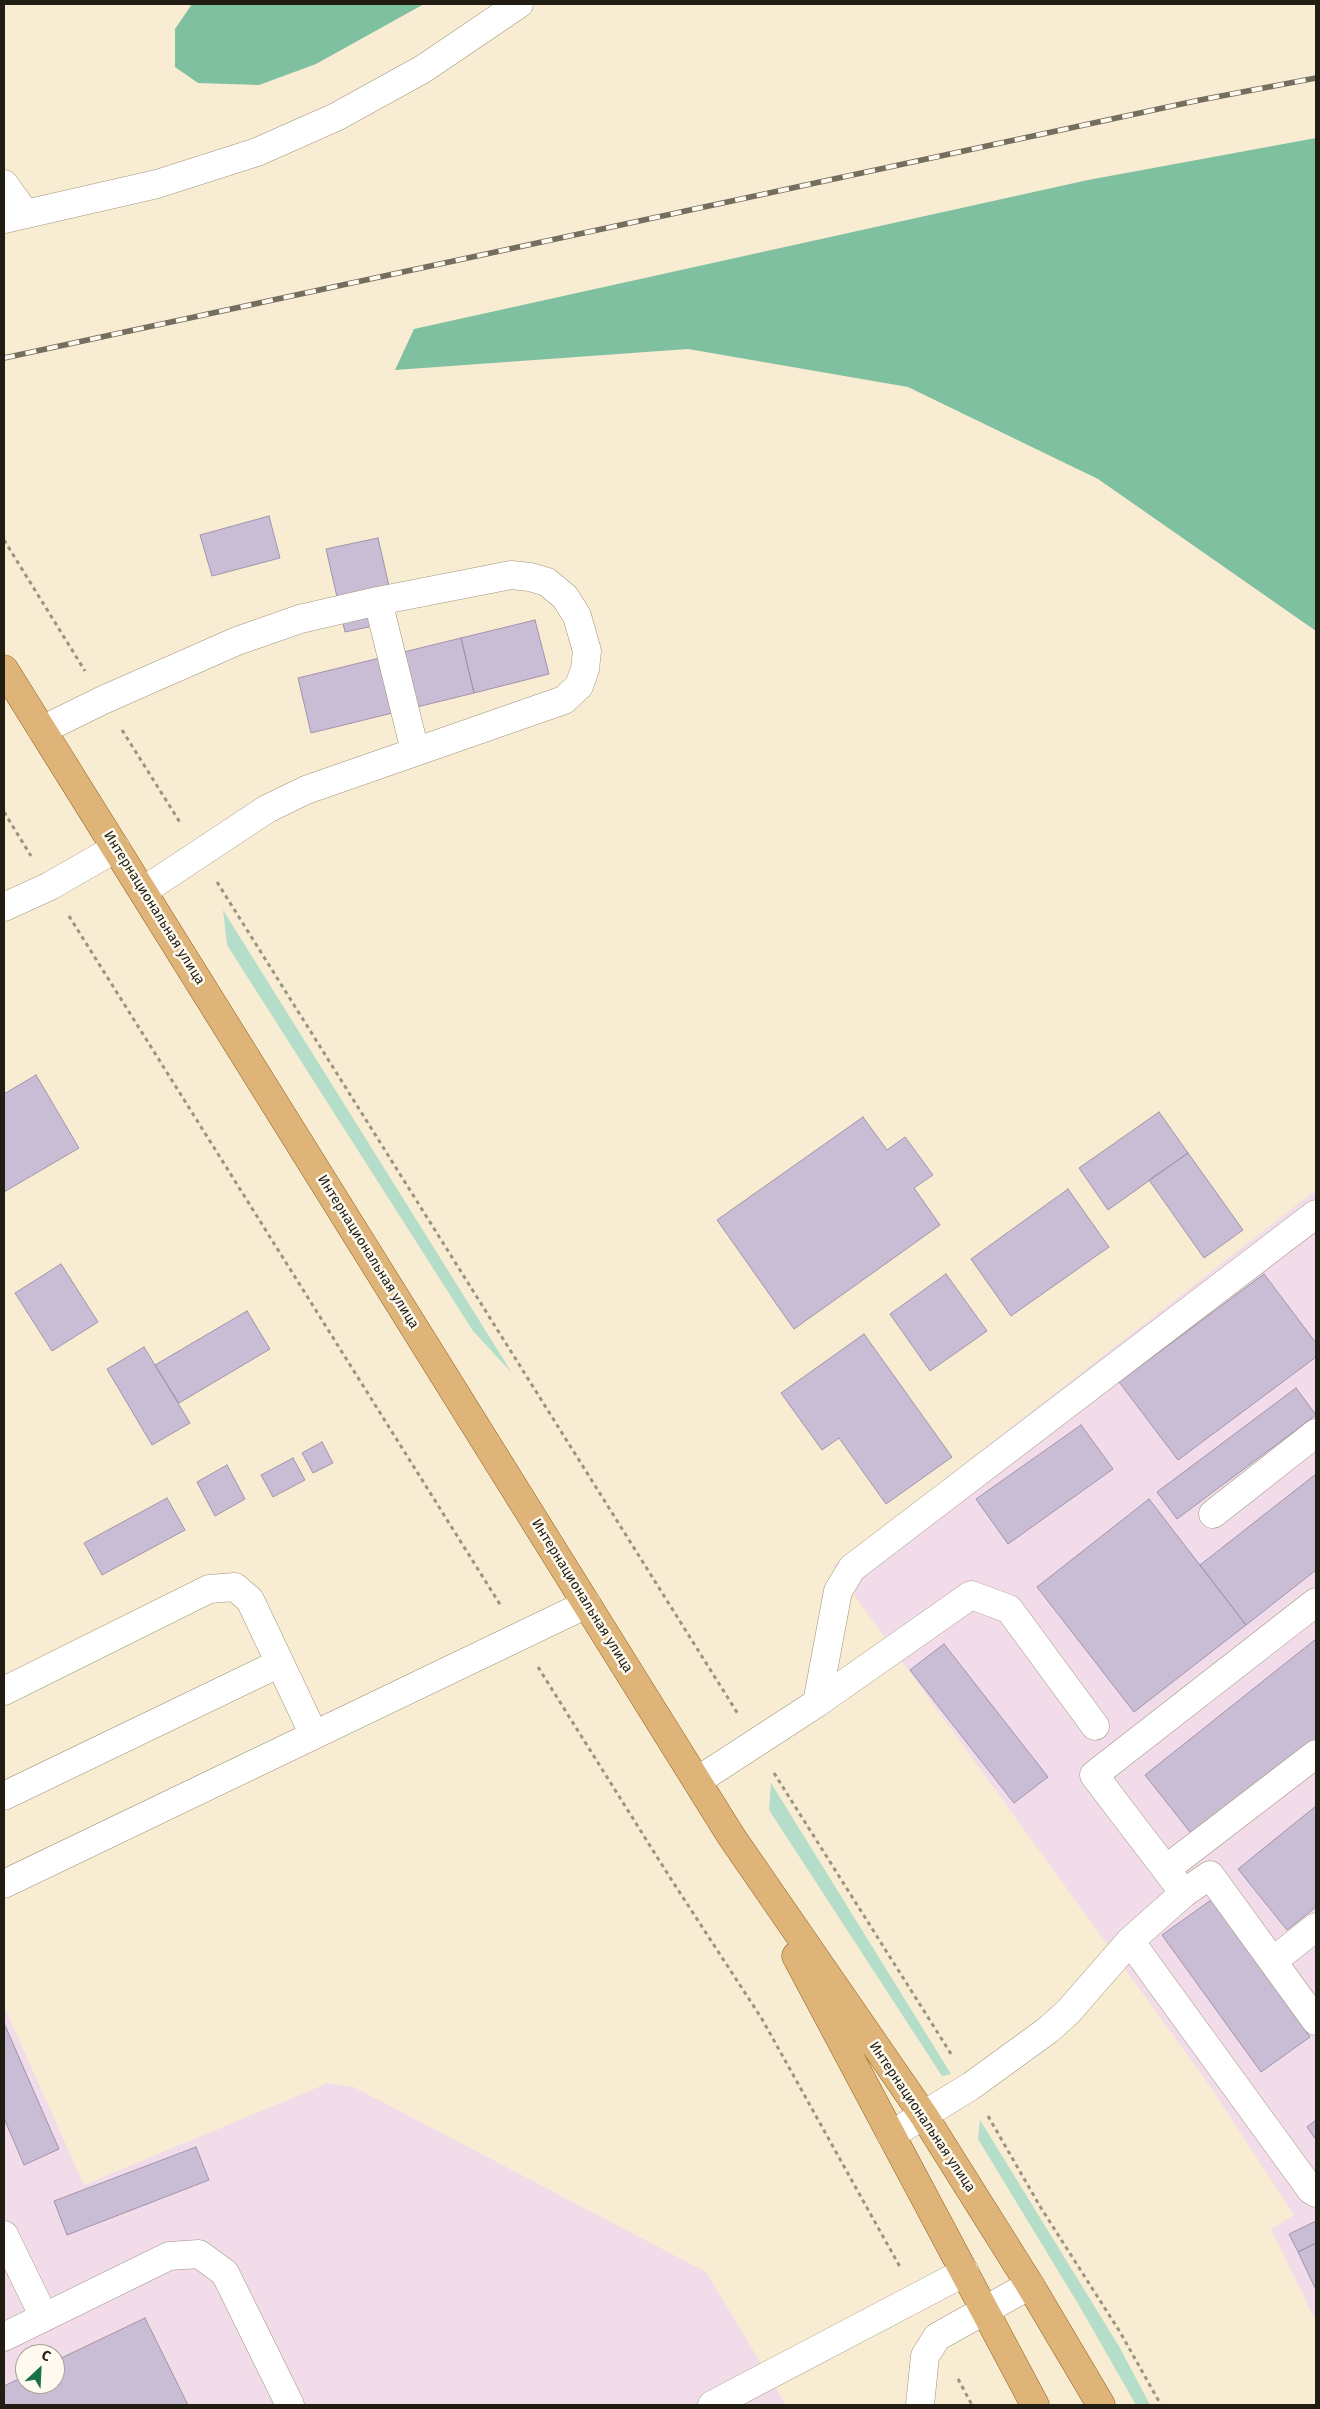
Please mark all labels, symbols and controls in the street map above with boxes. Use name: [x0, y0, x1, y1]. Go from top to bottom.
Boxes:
street label: Интернациональная улица: [100, 828, 208, 988]
street label: Интернациональная улица: [314, 1172, 422, 1332]
street label: Интернациональная улица: [528, 1516, 636, 1676]
street label: Интернациональная улица: [865, 2039, 979, 2195]
north arrow: [15, 2344, 65, 2394]
text: С: [39, 2346, 53, 2365]

